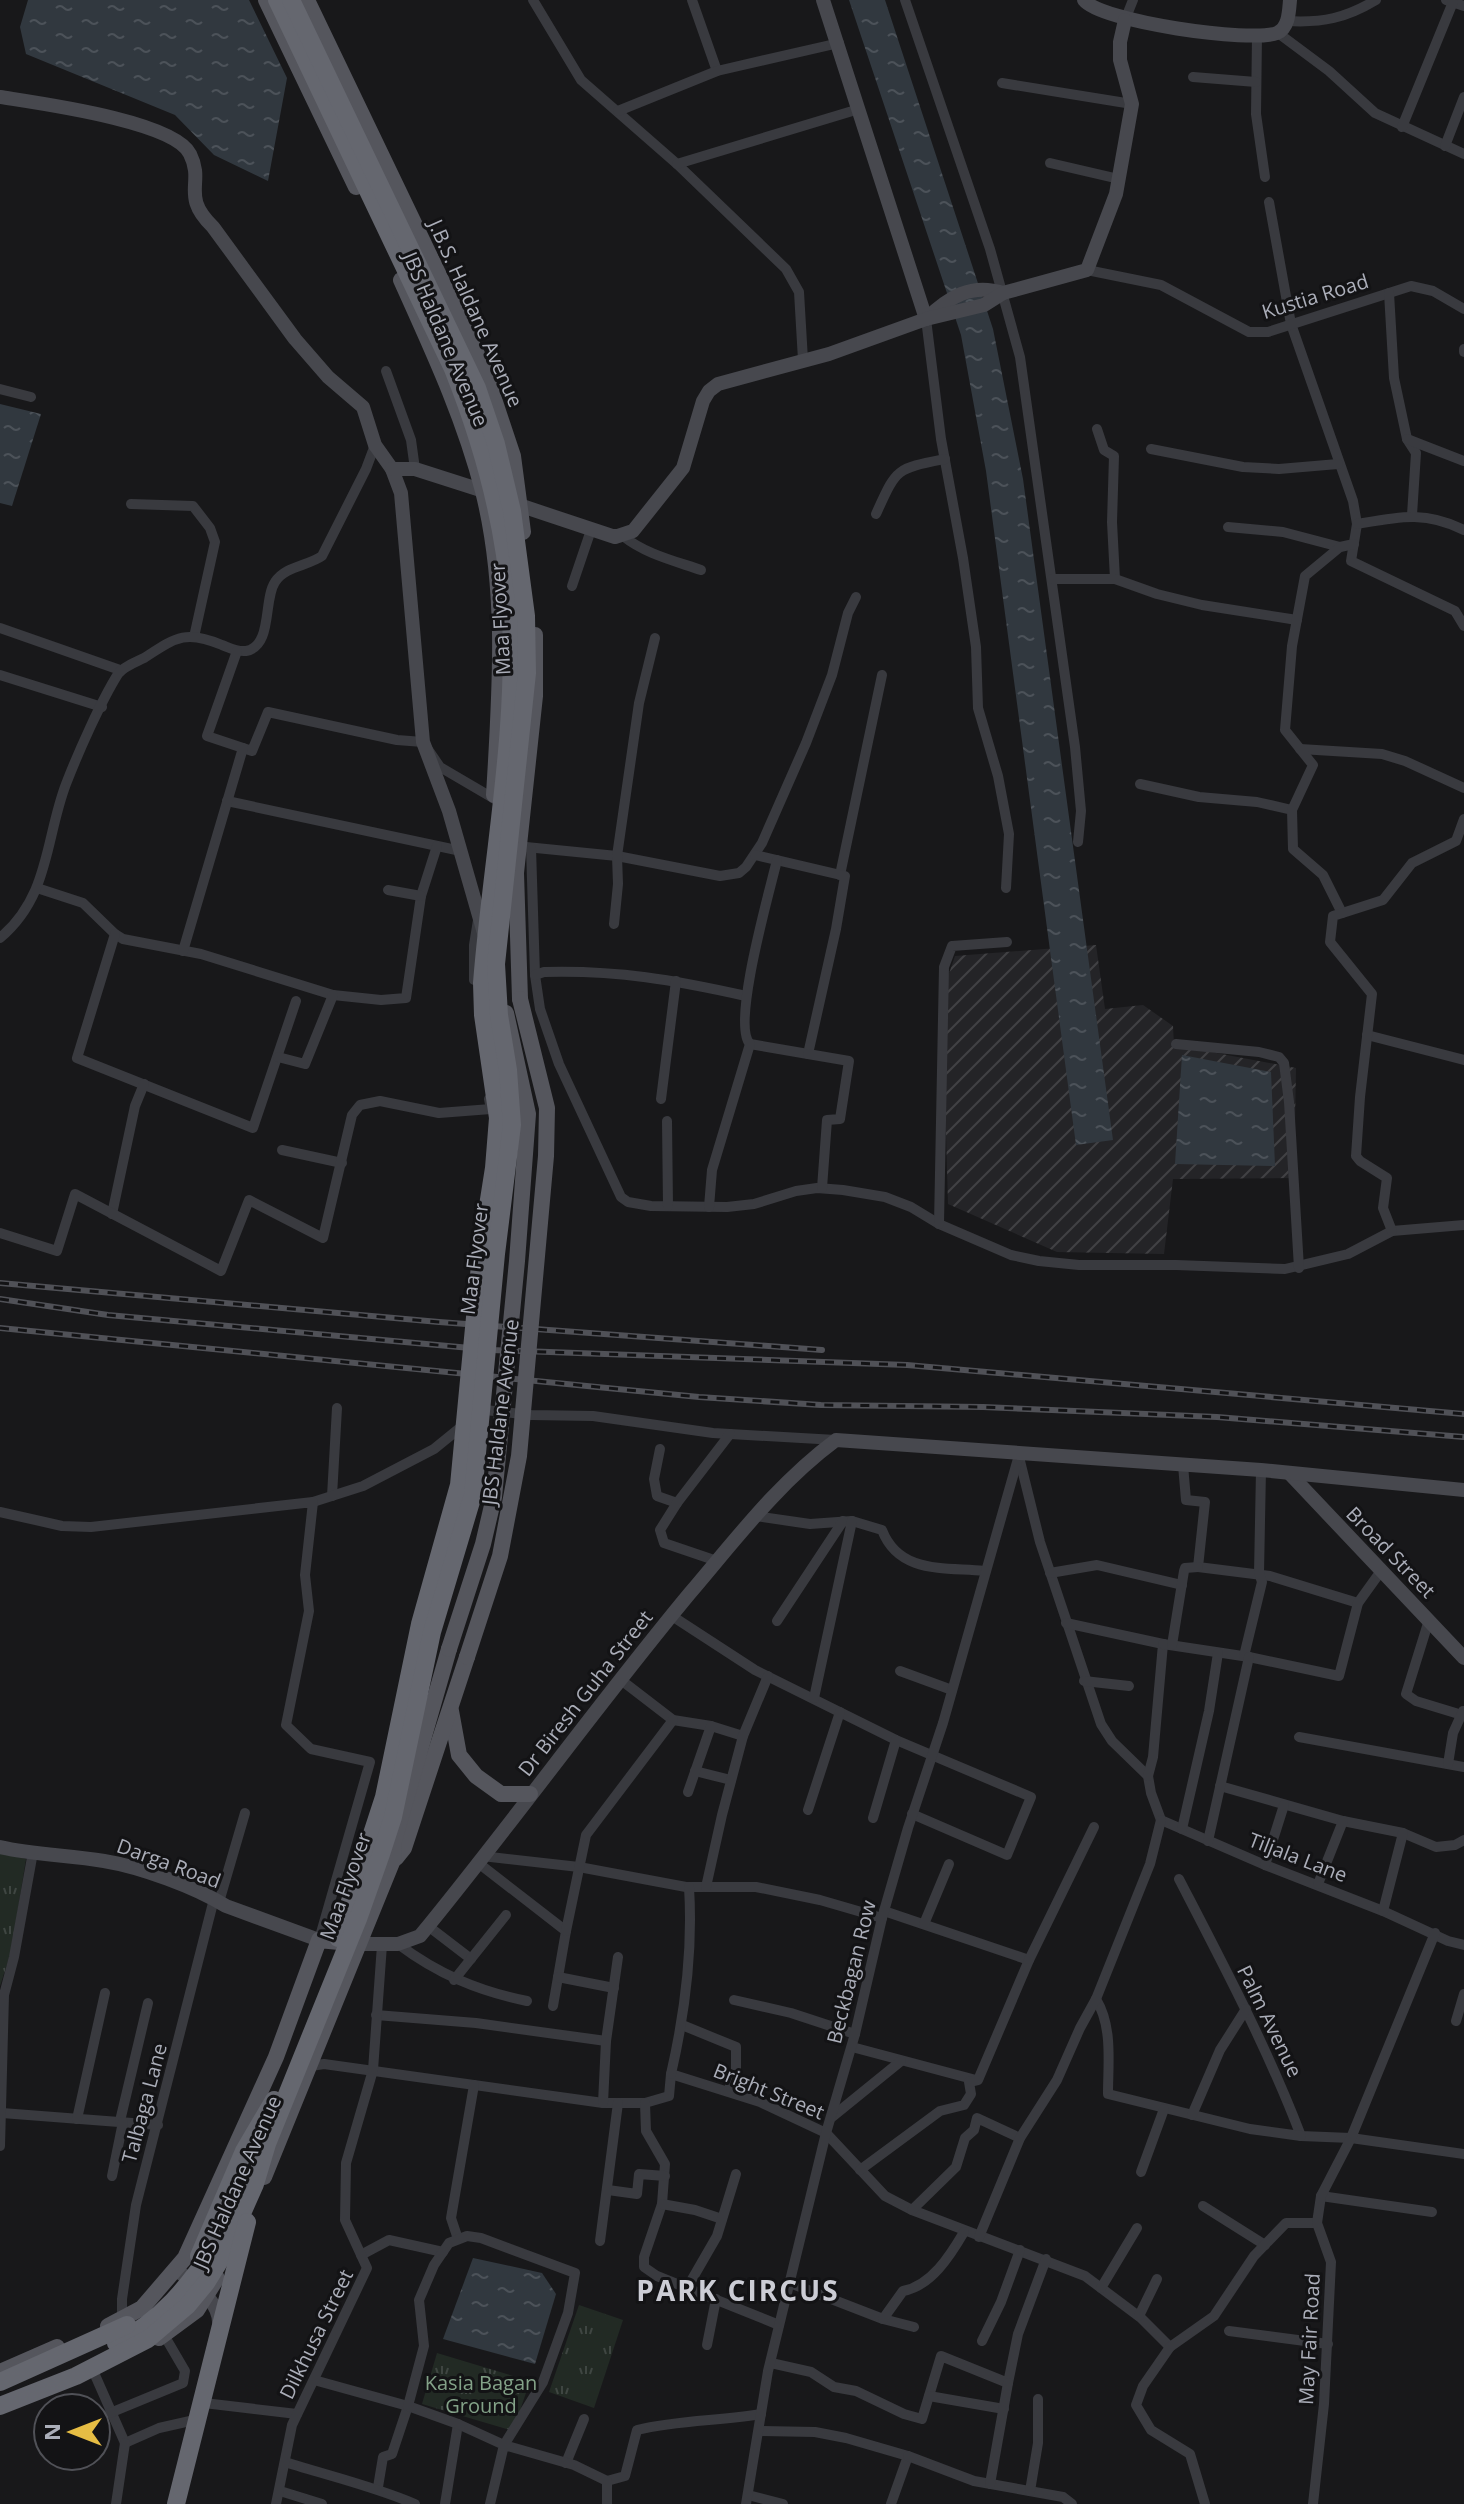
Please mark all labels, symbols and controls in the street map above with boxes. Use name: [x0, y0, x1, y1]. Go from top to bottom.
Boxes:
street label: J.B.S. Haldane Avenue: [422, 213, 530, 411]
street label: JBS Haldane Avenue: [396, 246, 495, 430]
street label: Kustia Road: [1258, 267, 1372, 325]
street label: Maa Flyover: [484, 562, 516, 676]
street label: Maa Flyover: [454, 1202, 494, 1316]
street label: JBS Haldane Avenue: [475, 1318, 525, 1508]
street label: Broad Street: [1340, 1500, 1442, 1604]
street label: Dr Biresh Guha Street: [512, 1605, 658, 1781]
street label: Tiljala Lane: [1245, 1826, 1351, 1888]
street label: Maa Flyover: [313, 1829, 377, 1943]
street label: Darga Road: [113, 1832, 225, 1894]
street label: Beckbagan Row: [820, 1897, 882, 2047]
street label: Palm Avenue: [1231, 1960, 1309, 2082]
street label: Talbaga Lane: [115, 2040, 173, 2166]
street label: Bright Street: [709, 2056, 829, 2126]
street label: JBS Haldane Avenue: [186, 2091, 287, 2275]
street label: Dilkhusa Street: [273, 2265, 359, 2403]
district label: PARK CIRCUS: [636, 2271, 840, 2309]
street label: May Fair Road: [1292, 2272, 1326, 2406]
park label: Kasia Bagan Ground: [425, 2369, 537, 2419]
north arrow: [32, 2392, 112, 2472]
text: N: [36, 2423, 66, 2441]

